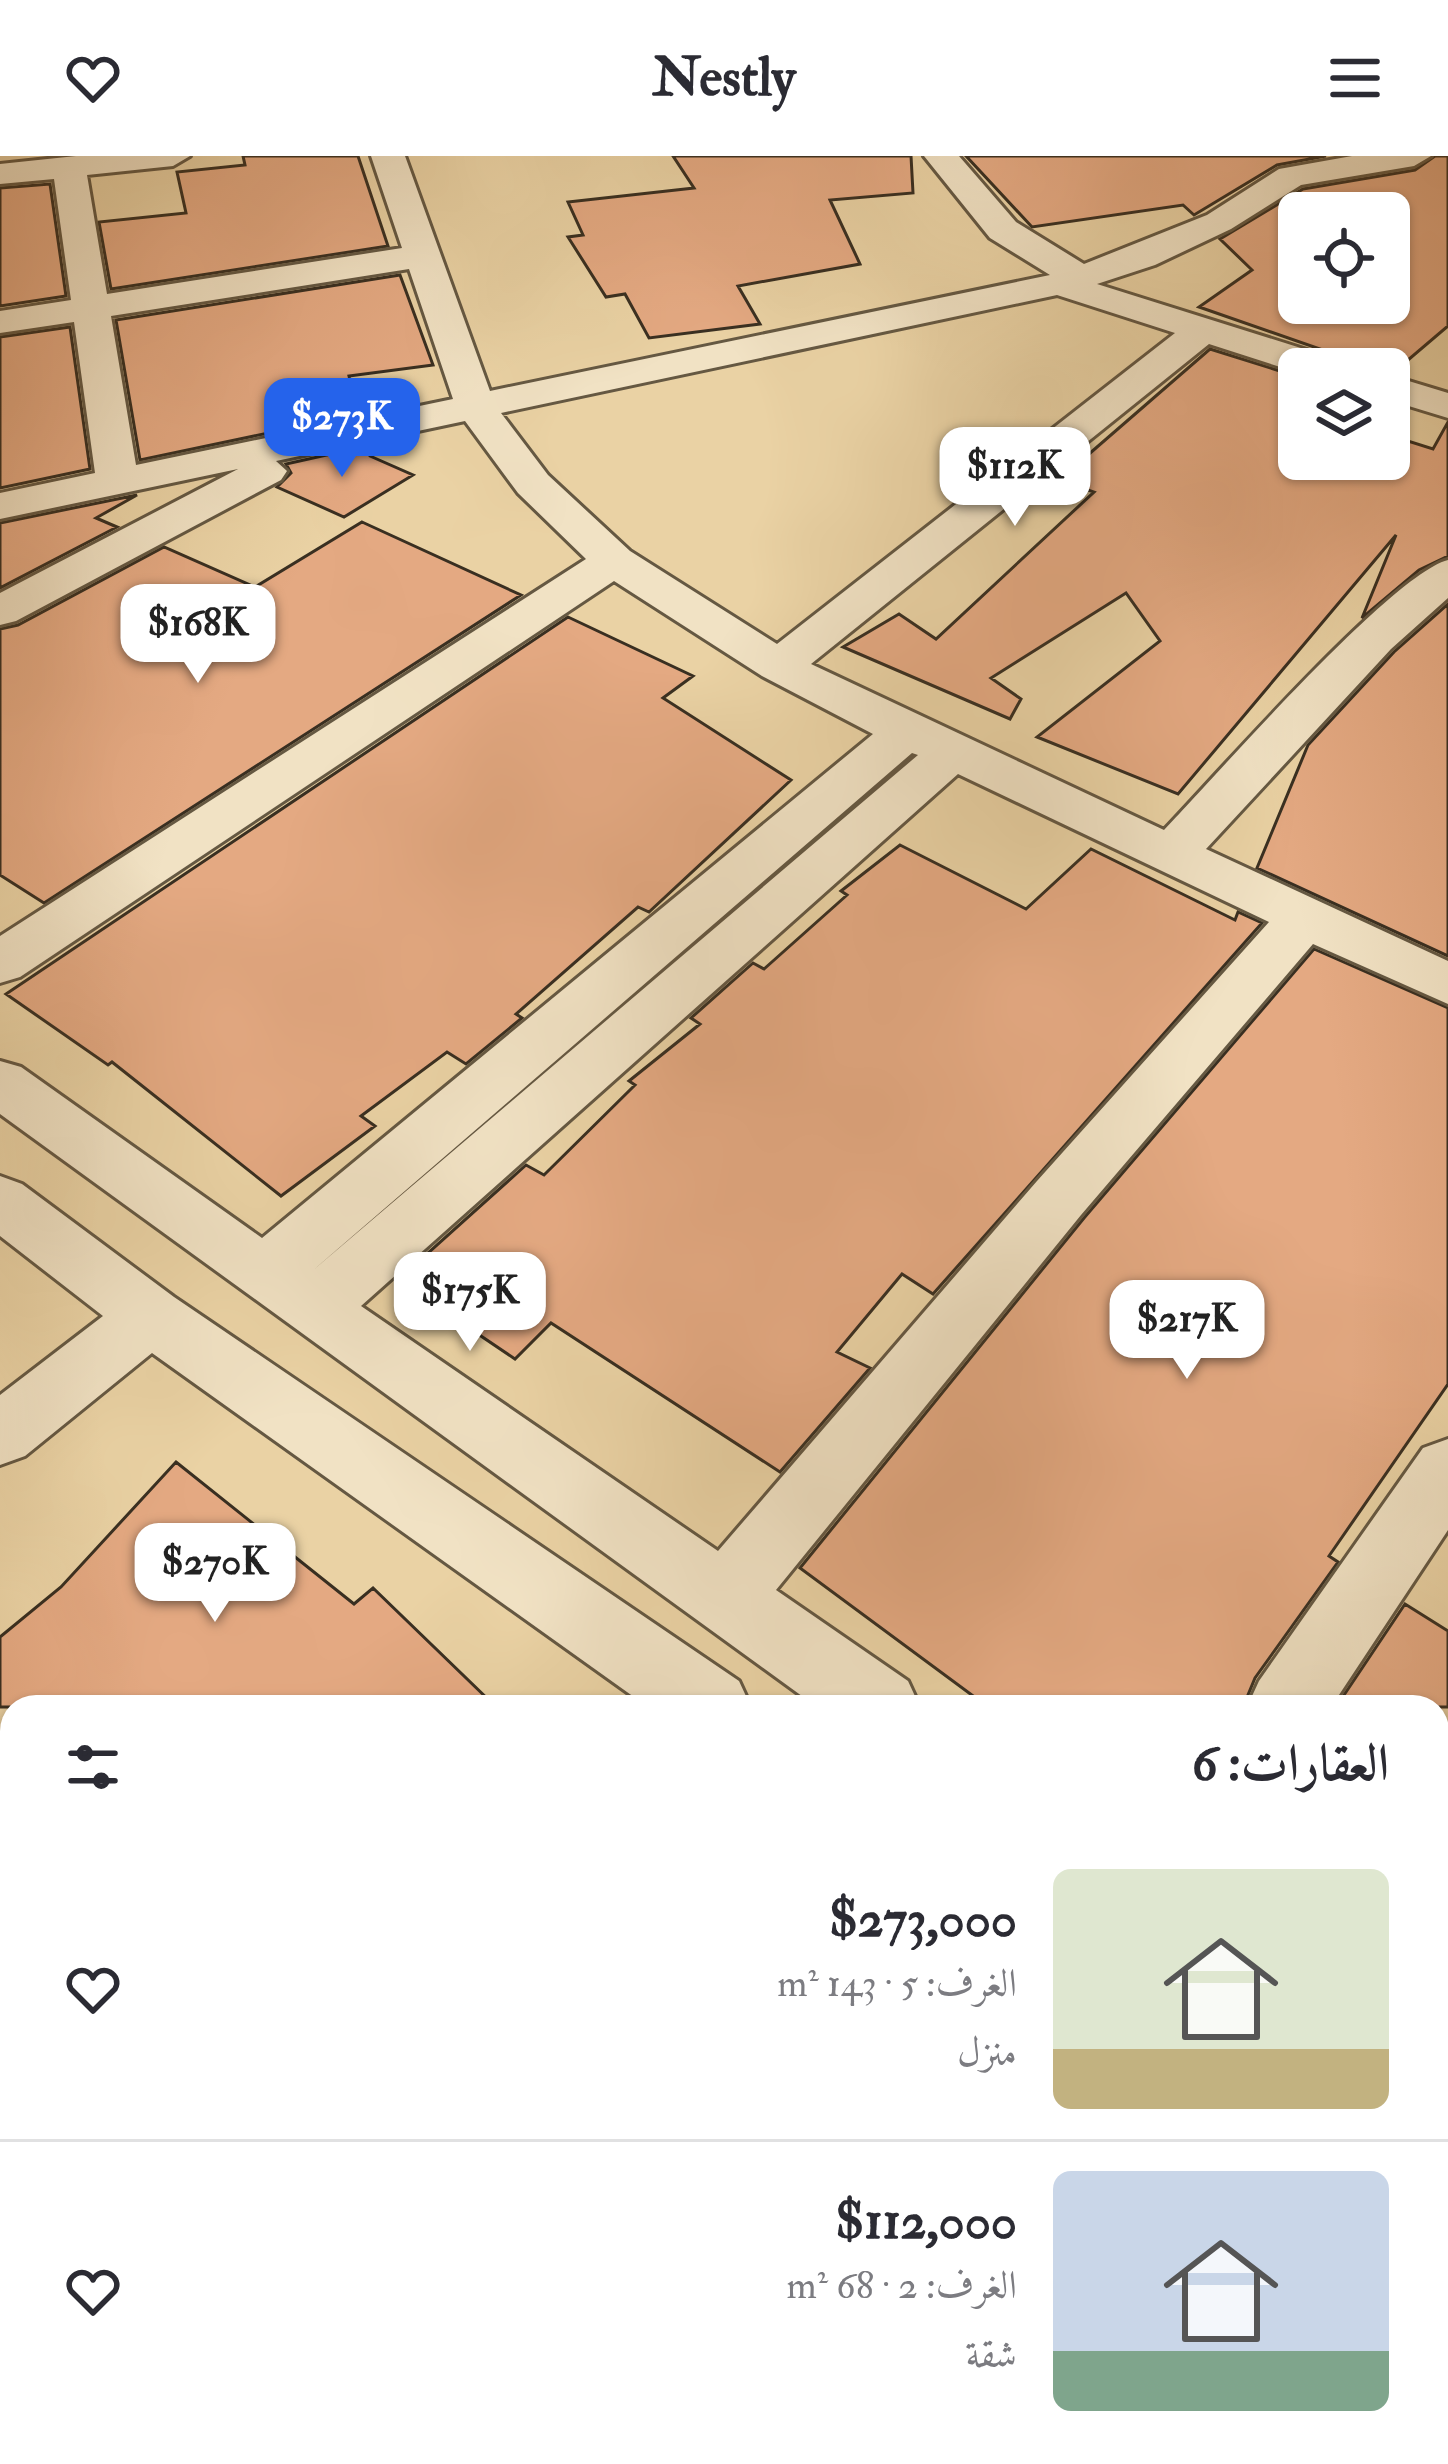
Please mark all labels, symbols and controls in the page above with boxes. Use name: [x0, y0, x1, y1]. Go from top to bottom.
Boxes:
text: Nestly: [652, 44, 796, 112]
icon: heart: [60, 45, 126, 111]
icon: menu: [1322, 45, 1388, 111]
map controls: [1278, 192, 1410, 480]
button: locate: [1278, 192, 1410, 324]
button: layers: [1278, 348, 1410, 480]
pin: $273K: [258, 378, 426, 480]
text: $273K: [291, 392, 393, 441]
pin: $112K: [931, 427, 1099, 529]
text: $112K: [967, 441, 1063, 490]
pin: $168K: [114, 584, 282, 686]
text: $168K: [147, 598, 249, 647]
pin: $175K: [386, 1252, 554, 1354]
text: $175K: [421, 1266, 519, 1315]
pin: $217K: [1103, 1280, 1271, 1382]
text: $217K: [1137, 1294, 1237, 1343]
pin: $270K: [131, 1523, 299, 1625]
text: $270K: [162, 1537, 268, 1586]
text: العقارات: 6: [1192, 1732, 1389, 1796]
icon: filters: [60, 1734, 126, 1800]
text: $273,000: [829, 1888, 1017, 1952]
icon: home: [1149, 1917, 1293, 2061]
icon: heart: [60, 1956, 126, 2022]
text: الغرف: 5 · 143 m²: [777, 1959, 1017, 2008]
text: منزل: [957, 2028, 1017, 2077]
text: $112,000: [835, 2190, 1017, 2254]
icon: home: [1149, 2219, 1293, 2363]
icon: heart: [60, 2258, 126, 2324]
text: الغرف: 2 · 68 m²: [787, 2261, 1017, 2310]
text: شقة: [965, 2330, 1017, 2379]

